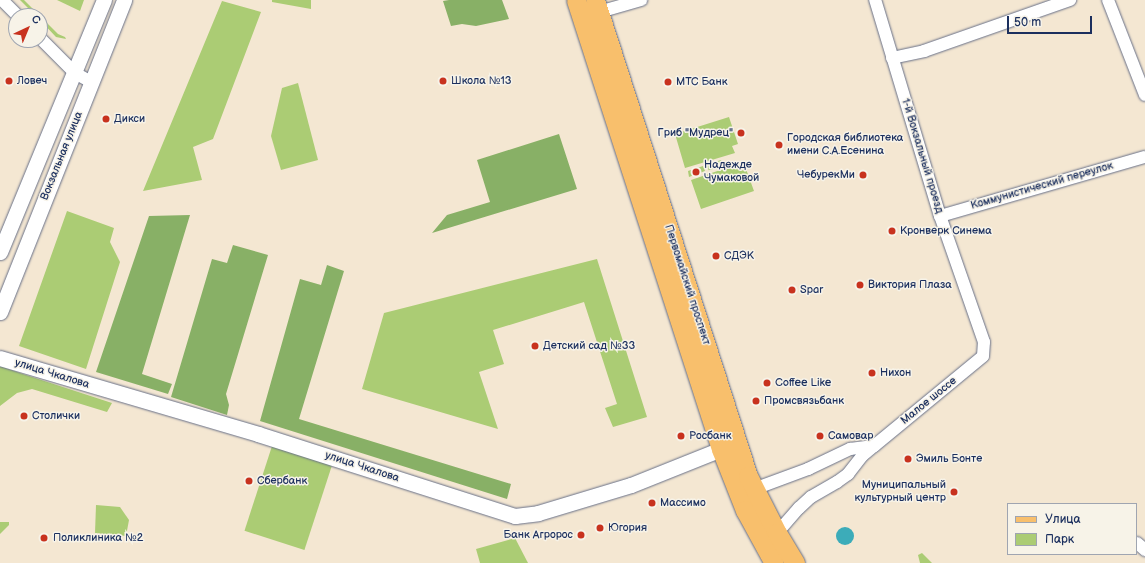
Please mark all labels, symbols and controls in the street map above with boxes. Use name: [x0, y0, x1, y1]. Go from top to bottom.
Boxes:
north arrow: [8, 8, 48, 48]
scale bar: [1009, 8, 1094, 34]
text: С: [29, 12, 43, 27]
text: 50 m: [1014, 15, 1041, 30]
place label: Ловеч: [17, 74, 47, 88]
place label: Школа №13: [451, 74, 511, 88]
place label: МТС Банк: [676, 75, 728, 89]
marker: Ловеч: [4, 76, 14, 86]
marker: Школа №13: [438, 76, 448, 86]
marker: МТС Банк: [663, 77, 673, 87]
street label: 1-й Вокзальный проезд: [898, 97, 946, 215]
street label: Вокзальная улица: [38, 110, 86, 202]
place label: Дикси: [114, 112, 145, 126]
marker: Дикси: [101, 114, 111, 124]
place label: Гриб "Мудрец": [658, 126, 733, 140]
marker: Гриб "Мудрец": [736, 128, 746, 138]
place label: Городская библиотека имени С.А.Есенина: [787, 132, 903, 158]
marker: Городская библиотека имени С.А.Есенина: [774, 140, 784, 150]
place label: Надежде Чумаковой: [704, 159, 759, 185]
street label: Коммунистический переулок: [969, 159, 1115, 213]
marker: Надежде Чумаковой: [691, 167, 701, 177]
place label: ЧебурекМи: [797, 168, 855, 182]
marker: ЧебурекМи: [858, 170, 868, 180]
street label: Первомайский проспект: [661, 223, 713, 347]
place label: Кронверк Синема: [900, 224, 992, 238]
marker: Кронверк Синема: [887, 226, 897, 236]
place label: СДЭК: [724, 249, 754, 263]
marker: СДЭК: [711, 251, 721, 261]
place label: Виктория Плаза: [868, 278, 952, 292]
marker: Виктория Плаза: [855, 280, 865, 290]
place label: Spar: [800, 283, 823, 297]
marker: Spar: [787, 285, 797, 295]
place label: Детский сад №33: [543, 339, 635, 353]
marker: Детский сад №33: [530, 341, 540, 351]
street label: улица Чкалова: [13, 356, 91, 392]
place label: Нихон: [880, 366, 911, 380]
marker: Нихон: [867, 368, 877, 378]
street label: Малое шоссе: [898, 374, 960, 428]
place label: Coffee Like: [775, 376, 831, 390]
marker: Coffee Like: [762, 378, 772, 388]
place label: Промсвязьбанк: [764, 394, 844, 408]
marker: Промсвязьбанк: [751, 396, 761, 406]
place label: Столички: [32, 409, 80, 423]
marker: Столички: [19, 411, 29, 421]
place label: Росбанк: [689, 429, 732, 443]
place label: Самовар: [828, 429, 873, 443]
marker: Росбанк: [676, 431, 686, 441]
marker: Самовар: [815, 431, 825, 441]
street label: улица Чкалова: [323, 449, 401, 485]
place label: Эмиль Бонте: [916, 452, 982, 466]
marker: Эмиль Бонте: [903, 454, 913, 464]
place label: Сбербанк: [257, 474, 307, 488]
marker: Сбербанк: [244, 476, 254, 486]
place label: Муниципальный культурный центр: [854, 479, 946, 505]
marker: Муниципальный культурный центр: [949, 487, 959, 497]
place label: Массимо: [660, 496, 706, 510]
marker: Массимо: [647, 498, 657, 508]
legend: [1007, 503, 1137, 555]
text: Улица: [1045, 512, 1081, 527]
place label: Югория: [608, 521, 647, 535]
marker: Югория: [595, 523, 605, 533]
place label: Банк Агророс: [504, 528, 573, 542]
marker: Банк Агророс: [576, 530, 586, 540]
place label: Поликлиника №2: [53, 531, 143, 545]
marker: Поликлиника №2: [38, 532, 50, 544]
text: Парк: [1045, 532, 1074, 547]

